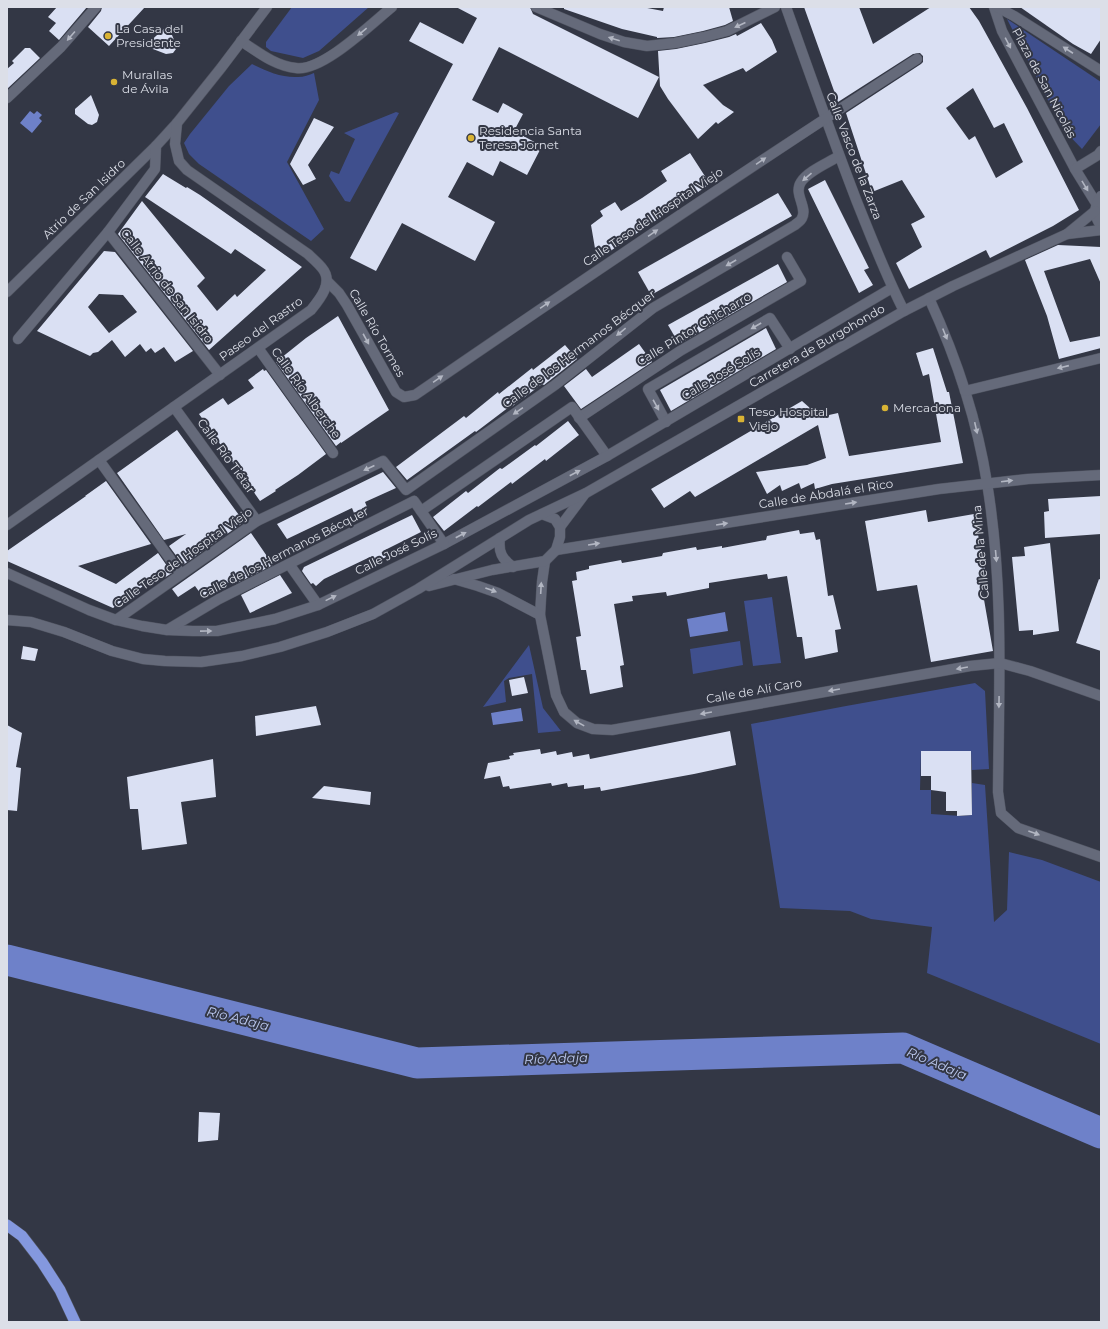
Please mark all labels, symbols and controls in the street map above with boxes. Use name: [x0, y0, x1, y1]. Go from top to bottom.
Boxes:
place label: La Casa del Presidente: [116, 21, 183, 50]
one-way arrow: [735, 22, 746, 28]
street label: Plaza de San Nicolás: [1009, 25, 1080, 141]
one-way arrow: [356, 27, 367, 36]
one-way arrow: [66, 31, 75, 42]
marker: La Casa del Presidente: [103, 31, 113, 41]
one-way arrow: [608, 36, 620, 42]
one-way arrow: [1005, 37, 1011, 49]
one-way arrow: [1063, 46, 1073, 54]
place label: Murallas de Ávila: [122, 67, 172, 96]
marker: Murallas de Ávila: [109, 77, 119, 87]
street label: Calle Vasco de la Zarza: [823, 90, 886, 222]
place label: Residencia Santa Teresa Jornet: [479, 123, 582, 152]
marker: Residencia Santa Teresa Jornet: [466, 133, 476, 143]
street label: Atrio de San Isidro: [39, 155, 128, 242]
one-way arrow: [756, 157, 767, 165]
street label: Calle Teso del Hospital Viejo: [580, 164, 726, 269]
one-way arrow: [801, 172, 812, 181]
one-way arrow: [1082, 180, 1089, 192]
street label: Calle Atrio de San Isidro: [118, 225, 217, 346]
one-way arrow: [648, 229, 658, 237]
one-way arrow: [725, 259, 736, 266]
street label: Calle Río Tormes: [346, 286, 409, 380]
street label: Calle de los Hermanos Bécquer: [499, 286, 658, 411]
street label: Calle Pintor Chicharro: [634, 288, 754, 369]
street label: Paseo del Rastro: [216, 293, 305, 364]
street label: Carretera de Burgohondo: [746, 301, 887, 391]
one-way arrow: [540, 302, 551, 309]
one-way arrow: [750, 322, 762, 329]
one-way arrow: [616, 328, 626, 337]
one-way arrow: [942, 329, 948, 341]
one-way arrow: [363, 333, 370, 345]
street label: Calle Río Alberche: [268, 344, 344, 441]
street label: Calle José Solís: [679, 344, 763, 403]
one-way arrow: [1057, 365, 1069, 371]
one-way arrow: [433, 375, 443, 383]
one-way arrow: [653, 399, 660, 411]
place label: Mercadona: [893, 400, 961, 415]
marker: Mercadona: [880, 403, 890, 413]
place label: Teso Hospital Viejo: [749, 404, 828, 433]
one-way arrow: [513, 407, 523, 415]
marker: Teso Hospital Viejo: [736, 414, 746, 424]
street label: Calle Río Tiétar: [194, 415, 259, 496]
one-way arrow: [973, 422, 979, 434]
one-way arrow: [363, 465, 375, 471]
one-way arrow: [569, 470, 581, 477]
street label: Calle de Abdalá el Rico: [758, 475, 894, 512]
one-way arrow: [1001, 478, 1013, 484]
one-way arrow: [845, 500, 857, 506]
street label: Calle de los Hermanos Bécquer: [197, 503, 371, 602]
street label: Calle Teso del Hospital Viejo: [110, 504, 255, 611]
street label: Calle de la Mina: [969, 504, 992, 600]
one-way arrow: [716, 520, 729, 526]
street label: Calle José Solís: [352, 525, 439, 578]
one-way arrow: [455, 532, 467, 538]
one-way arrow: [588, 541, 600, 547]
one-way arrow: [992, 550, 999, 562]
one-way arrow: [538, 582, 545, 594]
one-way arrow: [485, 588, 497, 594]
one-way arrow: [326, 595, 337, 601]
one-way arrow: [200, 628, 213, 634]
one-way arrow: [956, 665, 968, 671]
street label: Calle de Alí Caro: [705, 675, 803, 706]
one-way arrow: [828, 688, 840, 694]
one-way arrow: [996, 696, 1002, 709]
one-way arrow: [700, 711, 712, 717]
one-way arrow: [573, 719, 585, 726]
one-way arrow: [1028, 831, 1040, 837]
water label: Río Adaja: [205, 1003, 271, 1034]
water label: Río Adaja: [905, 1043, 970, 1083]
water label: Río Adaja: [524, 1049, 588, 1067]

